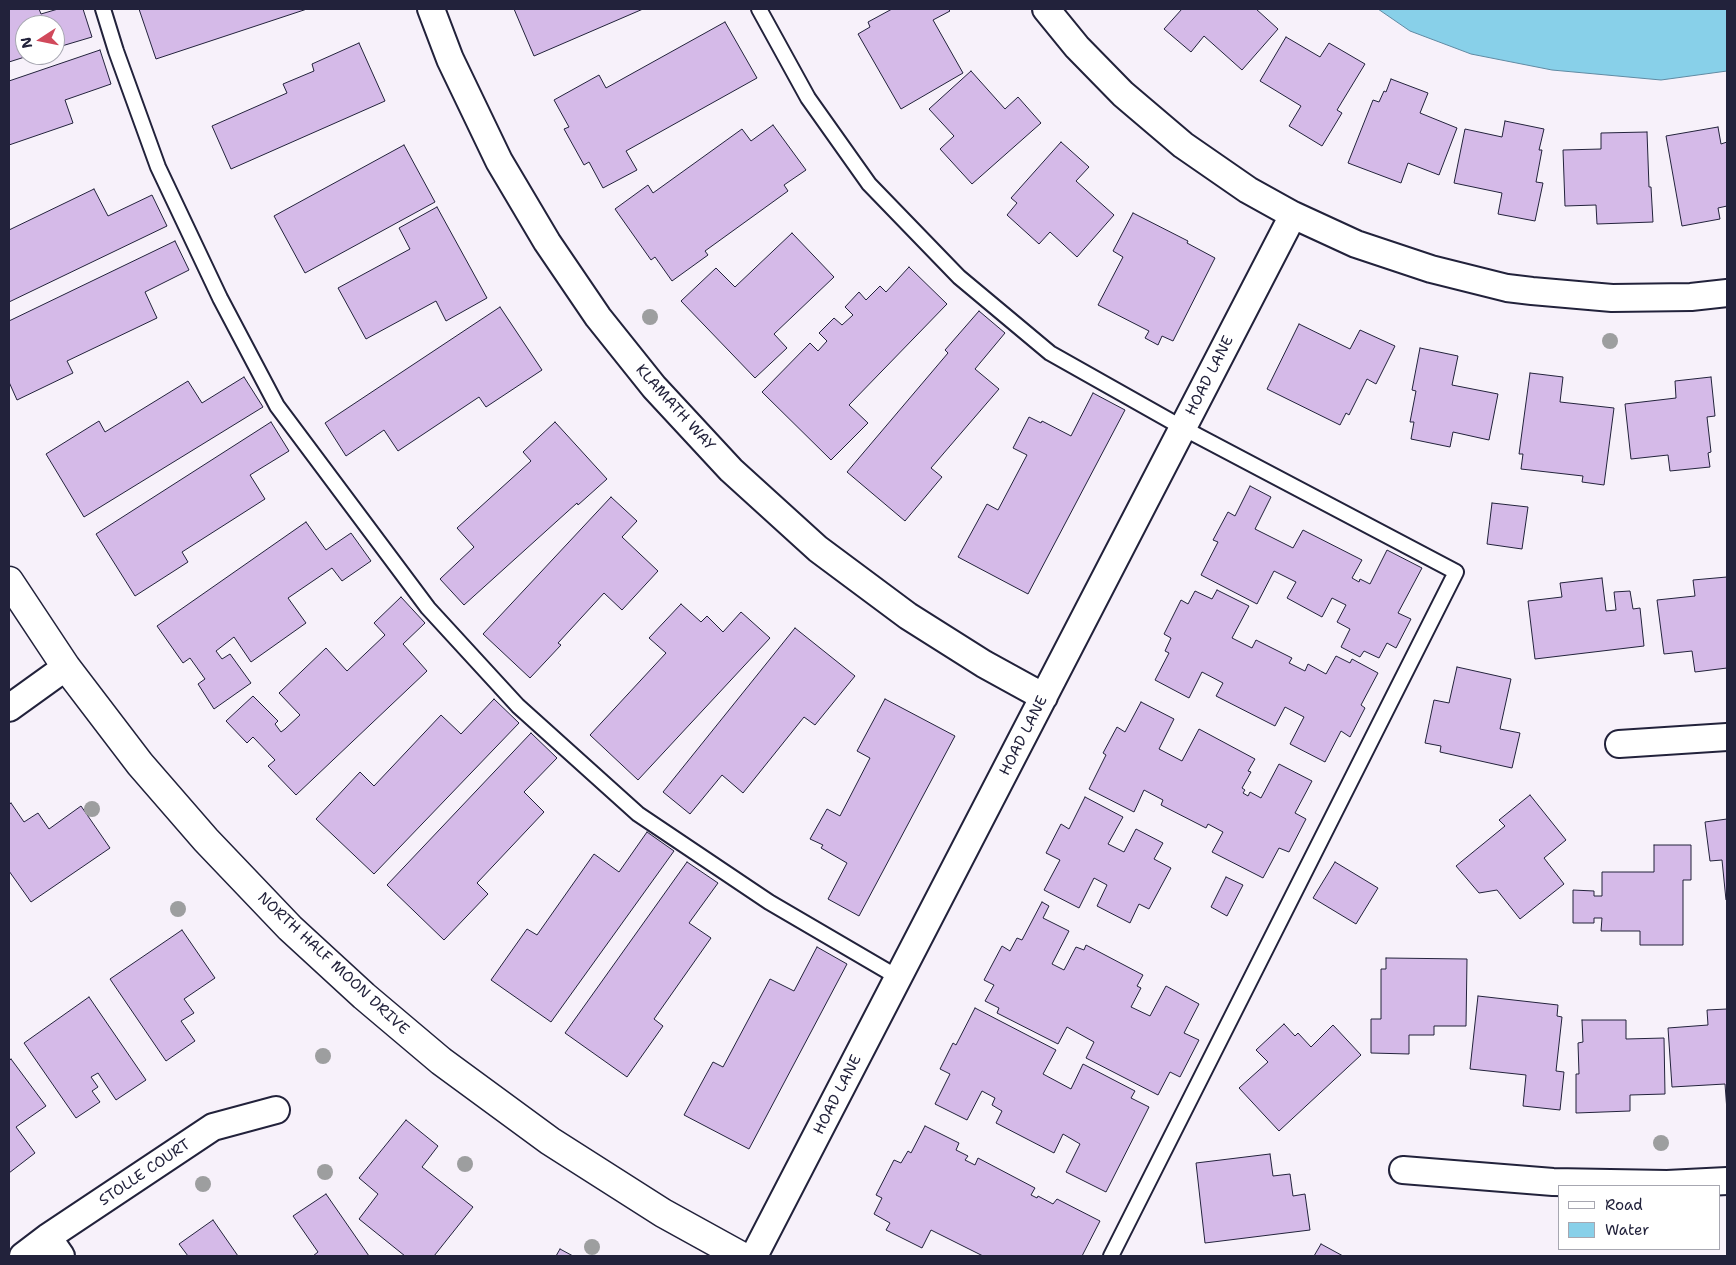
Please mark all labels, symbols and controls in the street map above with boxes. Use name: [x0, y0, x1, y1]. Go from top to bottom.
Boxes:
north arrow: [15, 15, 65, 65]
text: N: [16, 36, 36, 50]
street label: HOAD LANE: [1182, 333, 1238, 419]
street label: KLAMATH WAY: [632, 361, 718, 455]
street label: HOAD LANE: [996, 693, 1052, 779]
street label: NORTH HALF MOON DRIVE: [254, 889, 412, 1039]
street label: HOAD LANE: [810, 1052, 866, 1138]
street label: STOLLE COURT: [96, 1136, 194, 1210]
legend: [1558, 1185, 1721, 1250]
text: Road: [1605, 1195, 1643, 1215]
text: Water: [1605, 1220, 1649, 1240]

